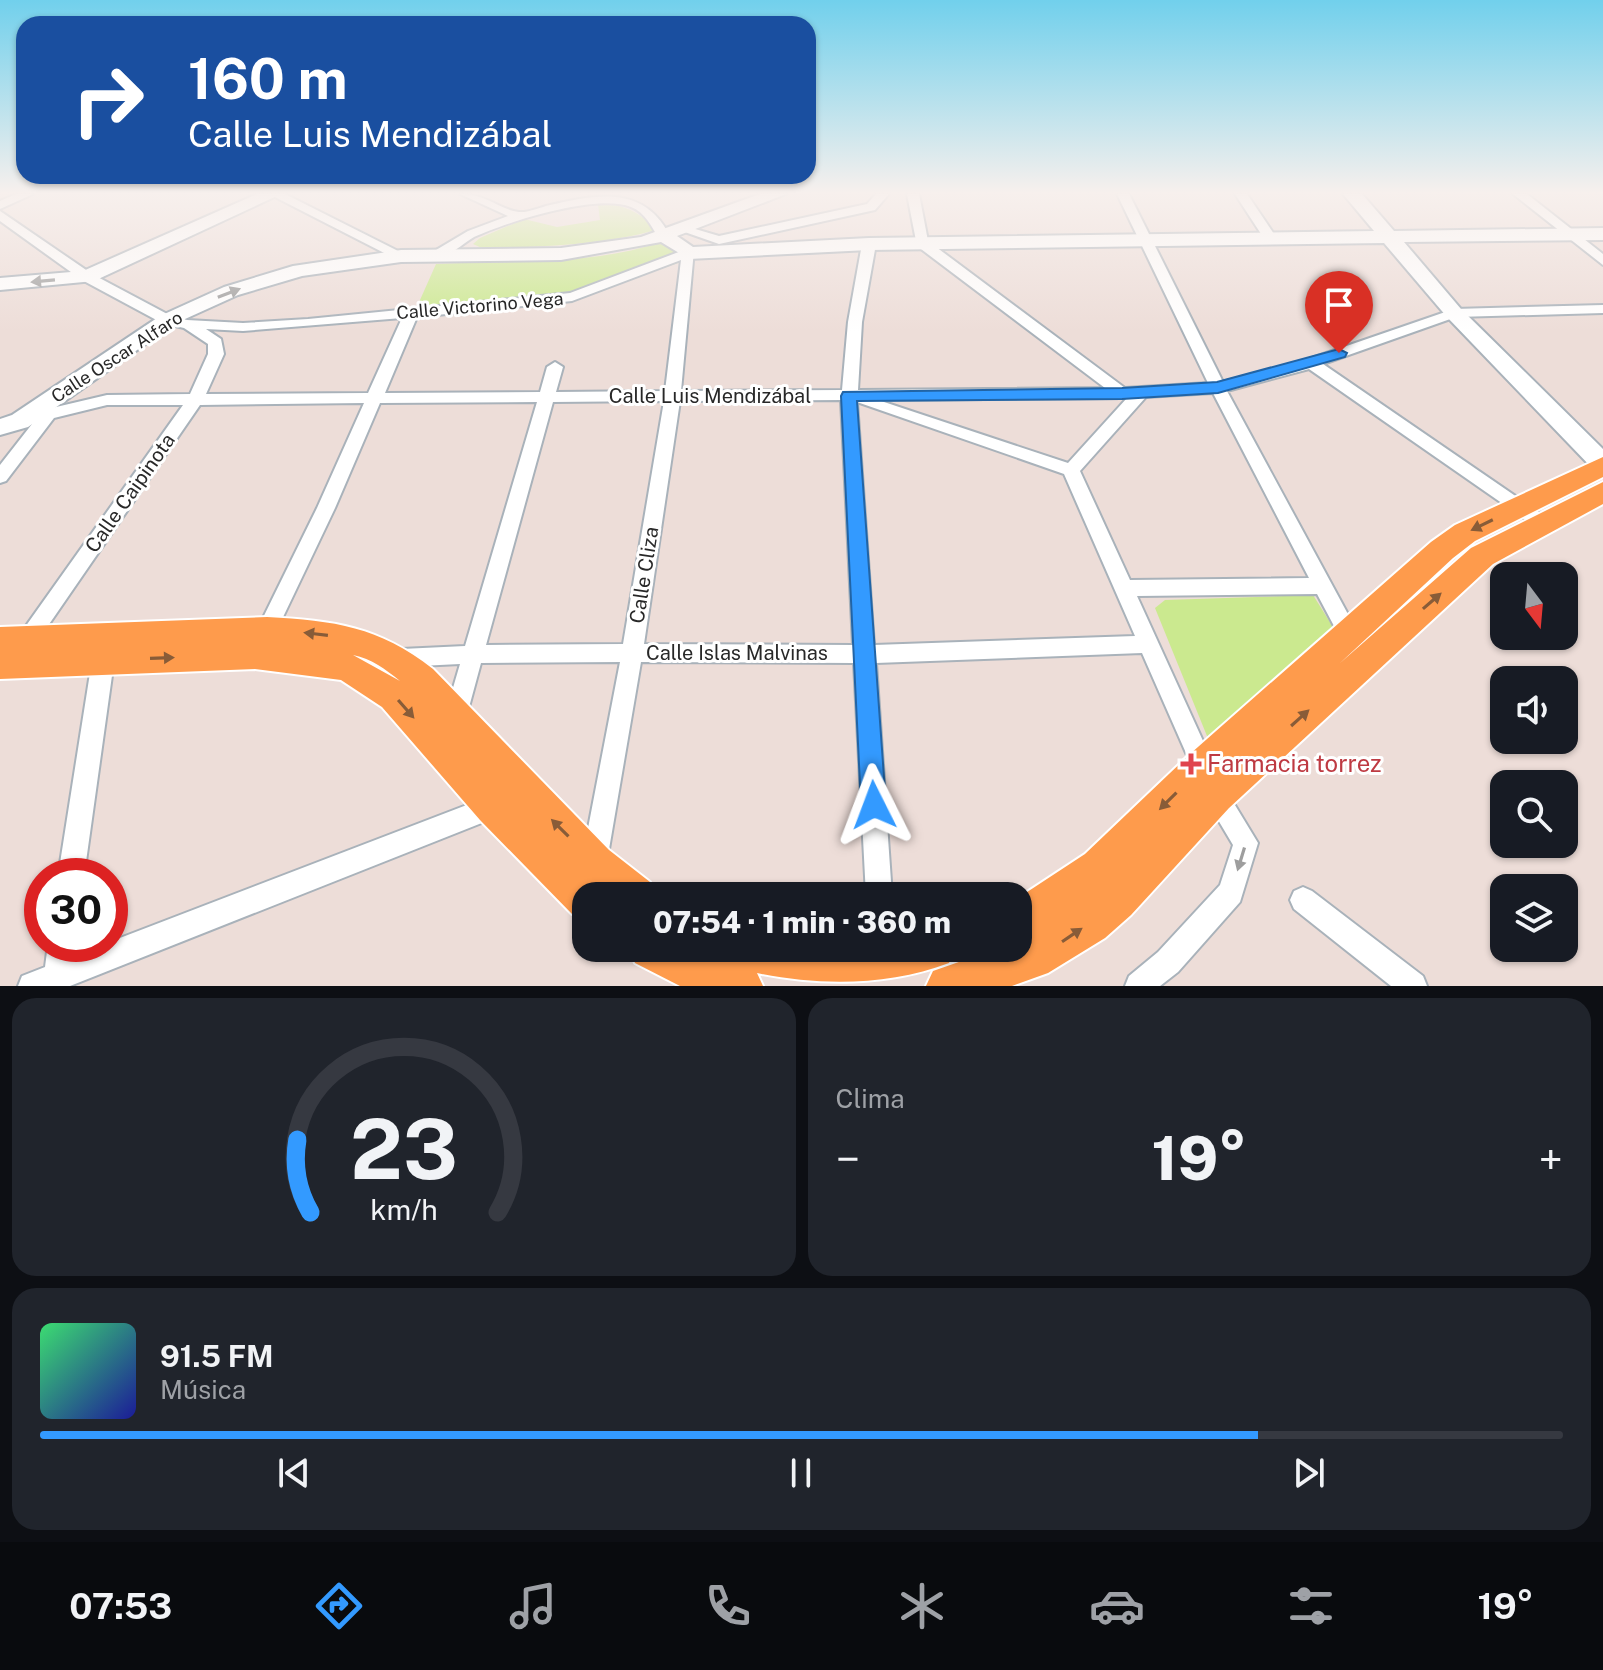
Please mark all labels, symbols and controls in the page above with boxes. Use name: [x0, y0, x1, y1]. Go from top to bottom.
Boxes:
text: 160 m: [188, 46, 348, 112]
icon: right: [56, 48, 160, 152]
text: Calle Luis Mendizábal: [188, 113, 552, 155]
pin: [1305, 271, 1373, 353]
one-way arrow: [30, 274, 55, 287]
icon: arrive: [1317, 283, 1361, 327]
one-way arrow: [217, 286, 241, 299]
street label: Calle Victorino Vega: [396, 288, 564, 323]
street label: Calle Oscar Alfaro: [47, 306, 186, 407]
street label: Calle Luis Mendizábal: [609, 384, 811, 408]
street label: Calle Caipinota: [80, 429, 180, 557]
one-way arrow: [1471, 518, 1494, 532]
street label: Calle Cliza: [625, 525, 663, 625]
north arrow: [1490, 562, 1578, 650]
map controls: [1490, 562, 1578, 962]
one-way arrow: [1421, 593, 1441, 610]
one-way arrow: [303, 627, 328, 640]
street label: Calle Islas Malvinas: [646, 641, 828, 665]
one-way arrow: [150, 651, 175, 664]
button: sound: [1490, 666, 1578, 754]
one-way arrow: [397, 699, 414, 719]
one-way arrow: [1291, 710, 1310, 728]
place label: Farmacia torrez: [1207, 749, 1382, 777]
marker: Farmacia torrez: [1182, 755, 1200, 773]
position arrow: [832, 763, 916, 847]
button: search: [1490, 770, 1578, 858]
one-way arrow: [1159, 791, 1178, 809]
one-way arrow: [551, 819, 569, 838]
one-way arrow: [1234, 848, 1247, 872]
speed limit sign: 30: [24, 858, 128, 962]
button: layers: [1490, 874, 1578, 962]
text: 07:54 · 1 min · 360 m: [653, 904, 951, 940]
one-way arrow: [1061, 928, 1082, 943]
text: Clima: [836, 1083, 905, 1114]
text: 23: [350, 1100, 458, 1198]
text: 19°: [1152, 1123, 1247, 1194]
text: −: [836, 1133, 860, 1185]
text: +: [1539, 1133, 1563, 1185]
text: km/h: [370, 1193, 437, 1226]
text: 91.5 FM: [160, 1338, 274, 1374]
text: Música: [160, 1374, 246, 1405]
icon: previous: [272, 1451, 316, 1495]
icon: pause: [779, 1451, 823, 1495]
icon: next: [1287, 1451, 1331, 1495]
icon: directions: [311, 1578, 367, 1634]
icon: music: [505, 1578, 561, 1634]
icon: phone: [700, 1578, 756, 1634]
icon: climate: [894, 1578, 950, 1634]
icon: car: [1089, 1578, 1145, 1634]
icon: filters: [1283, 1578, 1339, 1634]
text: 07:53: [69, 1585, 172, 1627]
text: 19°: [1477, 1585, 1534, 1627]

